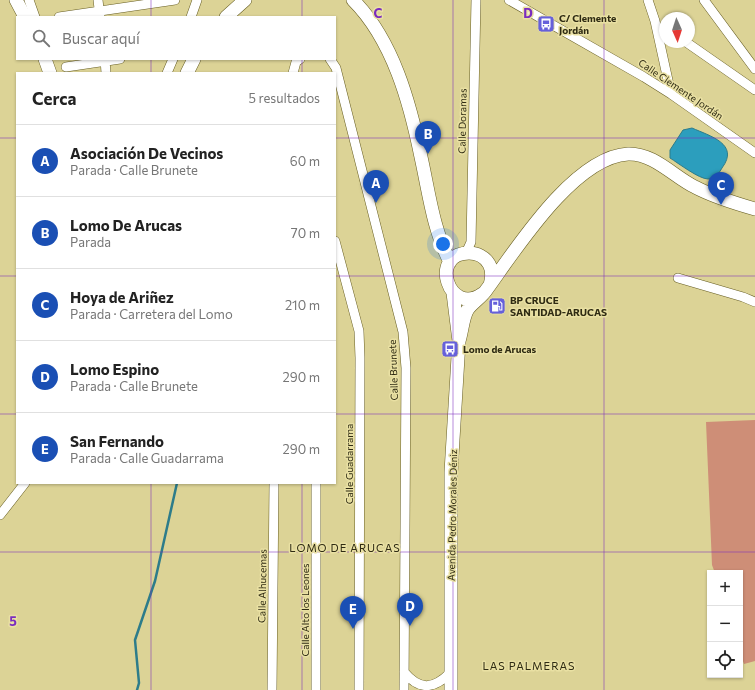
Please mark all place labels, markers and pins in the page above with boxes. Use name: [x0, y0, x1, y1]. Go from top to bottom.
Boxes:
place label: C/ Clemente Jordán: [559, 12, 616, 36]
bus stop icon: C/ Clemente Jordán: [536, 14, 556, 34]
pin: B: [415, 121, 441, 154]
pin: A: [363, 170, 389, 203]
pin: C: [708, 172, 734, 205]
place label: BP CRUCE SANTIDAD-ARUCAS: [510, 294, 607, 318]
fuel station icon: BP CRUCE SANTIDAD-ARUCAS: [487, 296, 507, 316]
bus stop icon: Lomo de Arucas: [440, 339, 460, 359]
place label: Lomo de Arucas: [463, 343, 537, 355]
pin: D: [397, 593, 423, 626]
pin: E: [340, 596, 366, 629]

